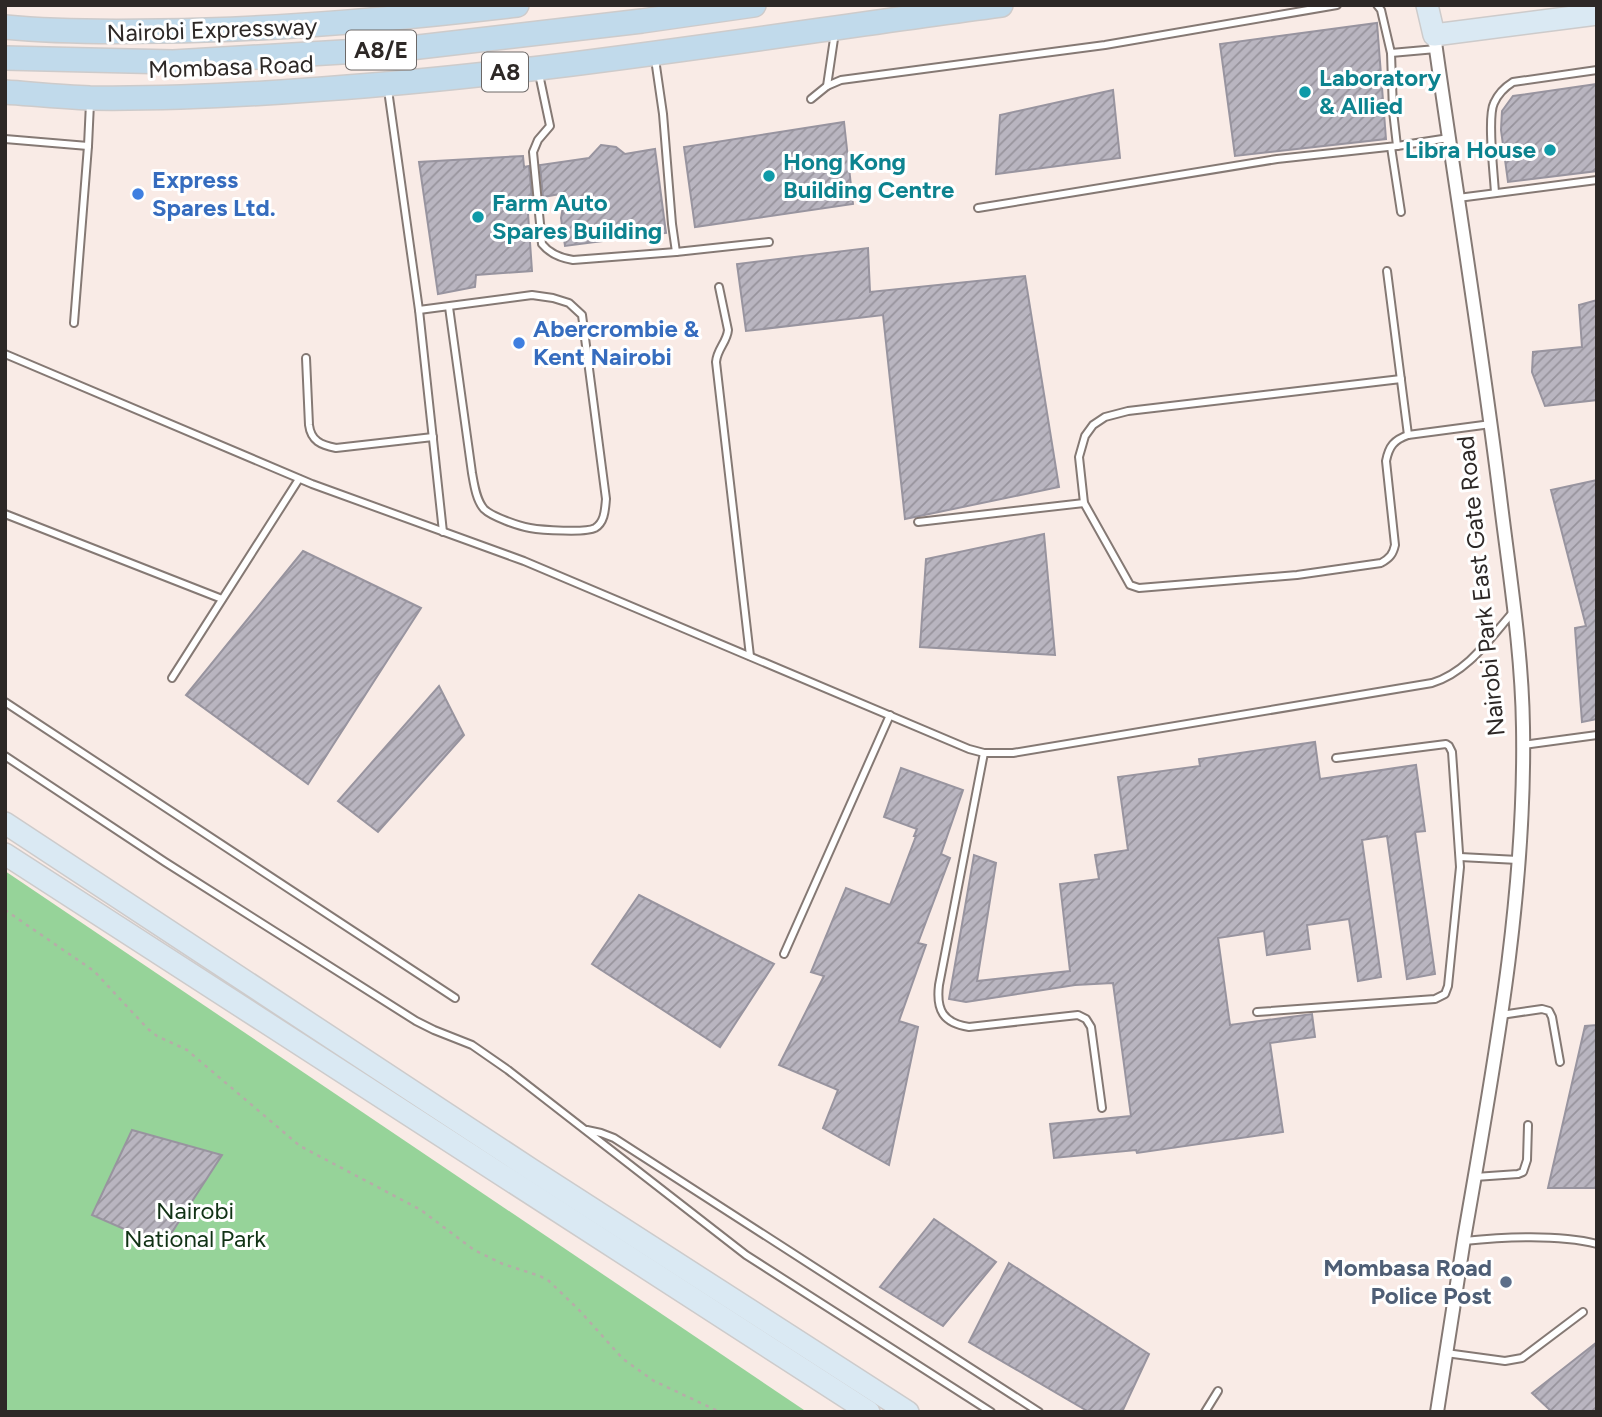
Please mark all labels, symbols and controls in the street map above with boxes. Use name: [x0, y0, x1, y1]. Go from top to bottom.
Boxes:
street label: Nairobi Expressway: [106, 11, 318, 48]
road number: A8/E: [346, 31, 416, 70]
street label: Mombasa Road: [148, 49, 314, 84]
road number: A8: [482, 53, 528, 92]
place label: Laboratory & Allied: [1319, 63, 1441, 120]
marker: Laboratory & Allied: [1297, 84, 1313, 100]
place label: Libra House: [1405, 135, 1536, 164]
marker: Libra House: [1542, 142, 1558, 158]
place label: Hong Kong Building Centre: [783, 147, 954, 204]
place label: Express Spares Ltd.: [152, 165, 276, 222]
marker: Hong Kong Building Centre: [761, 168, 777, 184]
marker: Express Spares Ltd.: [130, 186, 146, 202]
place label: Farm Auto Spares Building: [492, 188, 662, 245]
marker: Farm Auto Spares Building: [470, 209, 486, 225]
place label: Abercrombie & Kent Nairobi: [533, 314, 700, 371]
marker: Abercrombie & Kent Nairobi: [511, 335, 527, 351]
street label: Nairobi Park East Gate Road: [1450, 434, 1511, 738]
park label: Nairobi National Park: [124, 1196, 266, 1253]
place label: Mombasa Road Police Post: [1323, 1253, 1492, 1310]
marker: Mombasa Road Police Post: [1498, 1274, 1514, 1290]

